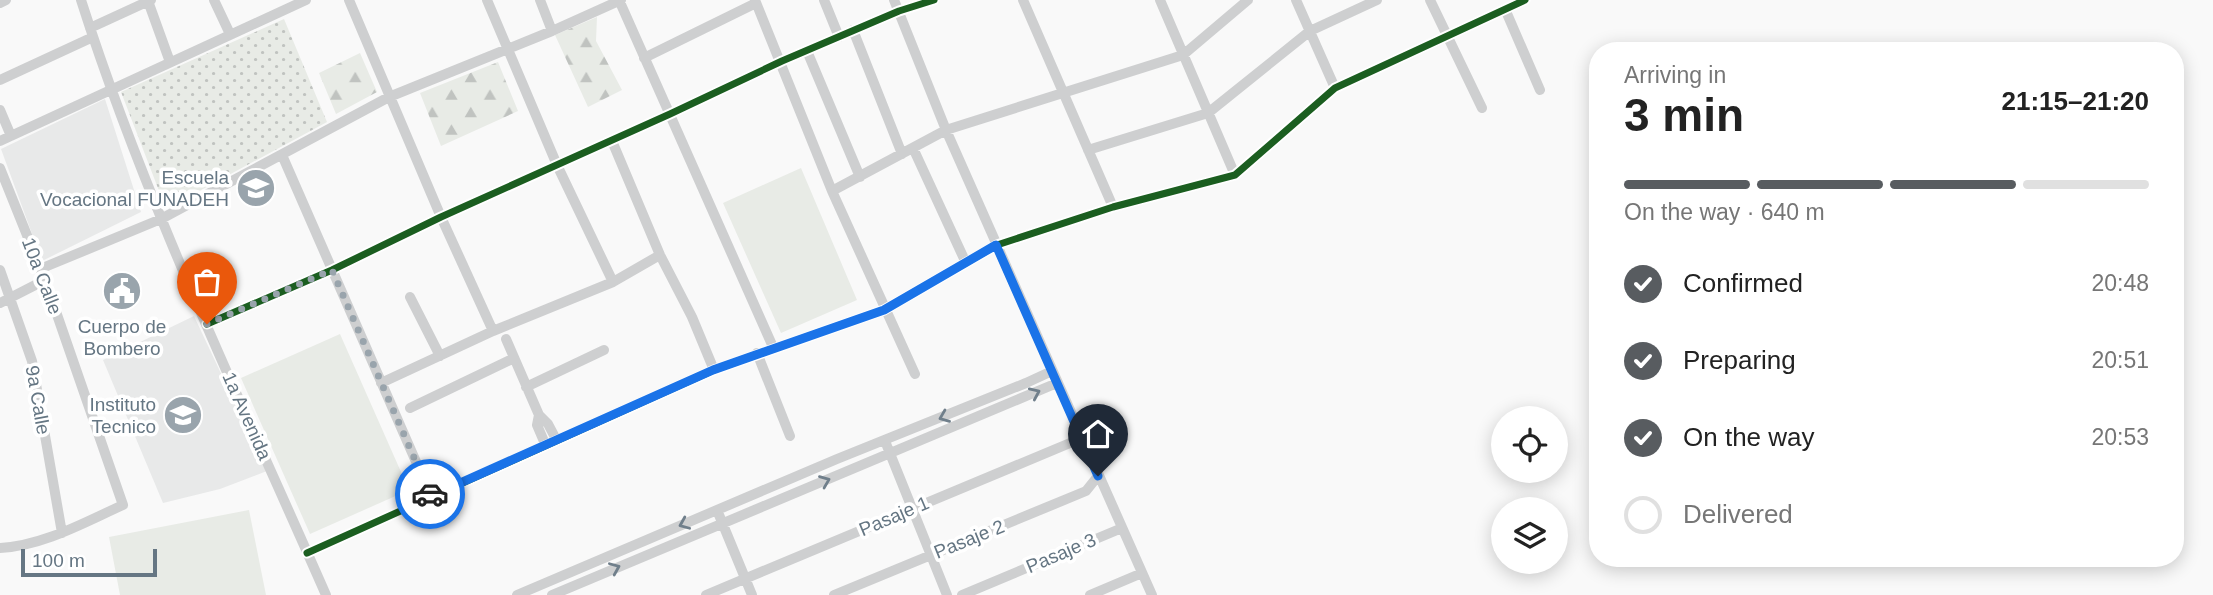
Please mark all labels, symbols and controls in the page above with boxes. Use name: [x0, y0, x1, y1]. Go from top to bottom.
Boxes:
text: Arriving in: [1624, 62, 1726, 88]
text: 21:15–21:20: [2002, 86, 2149, 116]
text: 3 min: [1624, 89, 1744, 141]
place label: Escuela Vocacional FUNADEH: [40, 167, 229, 210]
school or university icon: Escuela Vocacional FUNADEH: [235, 167, 277, 209]
text: On the way · 640 m: [1624, 199, 1825, 225]
street label: 10a Calle: [18, 235, 66, 317]
pin: [177, 252, 237, 324]
icon: bag: [188, 263, 226, 301]
icon: check: [1624, 265, 1662, 303]
text: Confirmed: [1683, 268, 1803, 298]
public building icon: Cuerpo de Bombero: [101, 270, 143, 312]
text: 20:48: [2091, 270, 2149, 296]
place label: Cuerpo de Bombero: [78, 316, 166, 359]
icon: check: [1624, 342, 1662, 380]
text: Preparing: [1683, 345, 1796, 375]
text: 20:51: [2091, 347, 2149, 373]
street label: 9a Calle: [22, 364, 54, 436]
street label: 1a Avenida: [218, 369, 276, 463]
one-way arrow: [1028, 387, 1040, 401]
place label: Instituto Tecnico: [89, 394, 156, 437]
school or university icon: Instituto Tecnico: [162, 394, 204, 436]
pin: [1068, 404, 1128, 476]
map controls: [1491, 406, 1568, 574]
button: locate: [1491, 406, 1568, 483]
one-way arrow: [939, 409, 951, 423]
icon: home: [1079, 415, 1117, 453]
icon: check: [1624, 419, 1662, 457]
text: On the way: [1683, 422, 1815, 452]
text: 20:53: [2091, 424, 2149, 450]
courier: [395, 459, 465, 529]
icon: car: [411, 475, 449, 513]
one-way arrow: [818, 475, 830, 489]
street label: Pasaje 1: [856, 492, 932, 540]
button: layers: [1491, 497, 1568, 574]
text: Delivered: [1683, 499, 1793, 529]
one-way arrow: [679, 515, 691, 529]
street label: Pasaje 2: [931, 515, 1007, 563]
street label: Pasaje 3: [1023, 529, 1099, 577]
scale bar: [21, 546, 158, 578]
text: 100 m: [32, 550, 85, 571]
one-way arrow: [608, 562, 620, 576]

